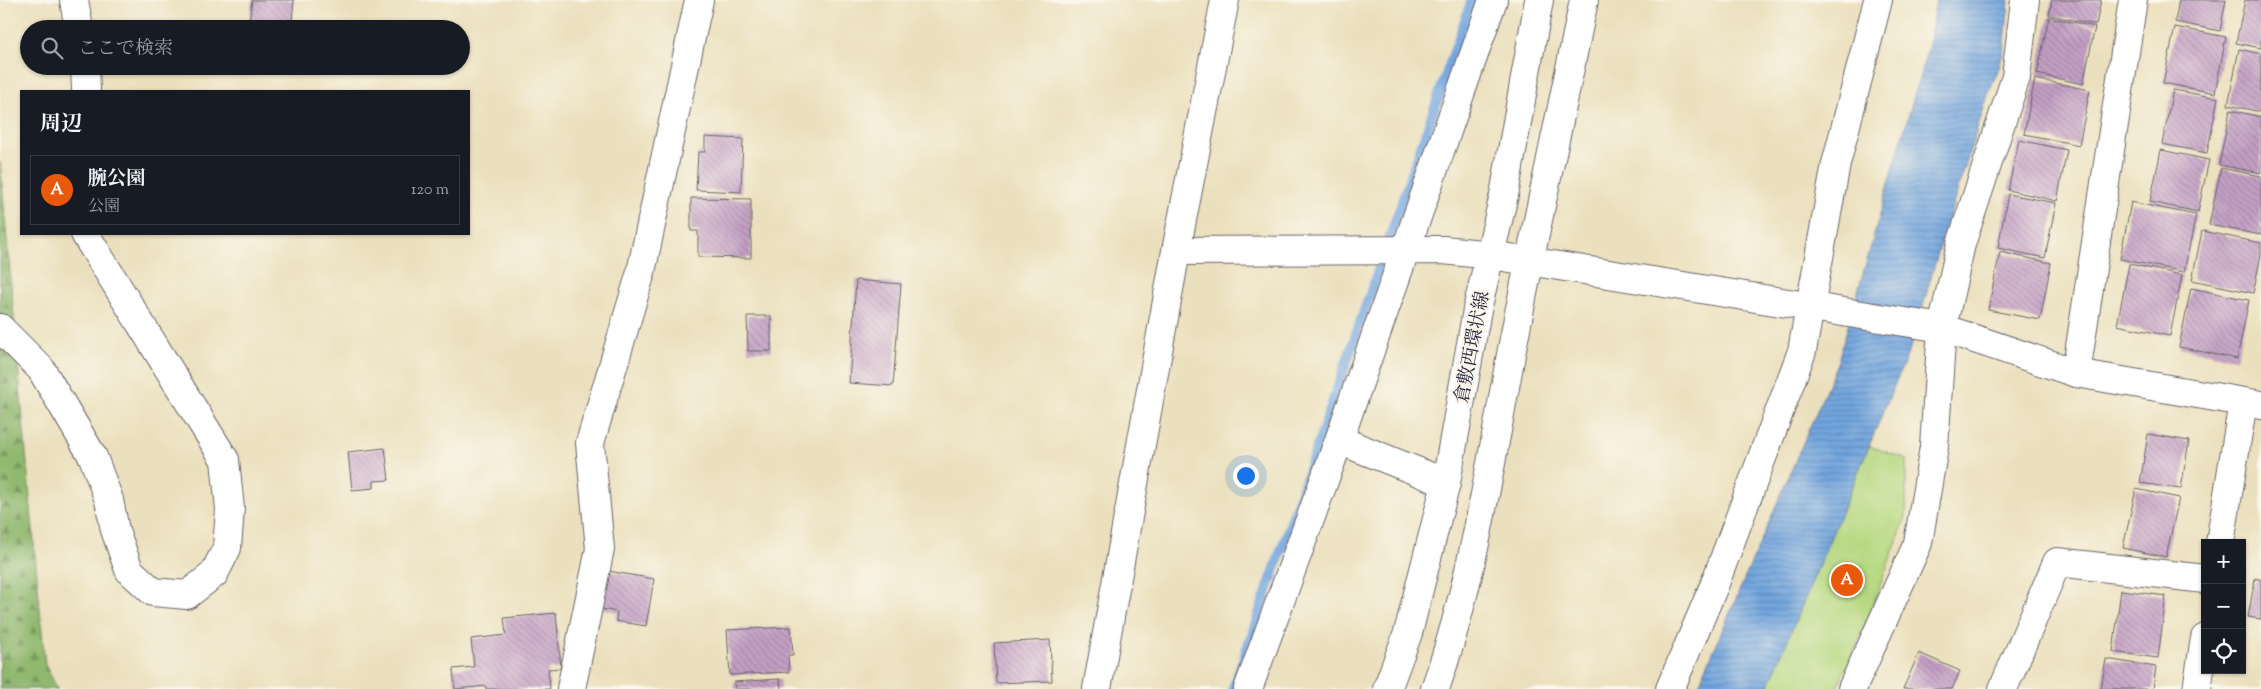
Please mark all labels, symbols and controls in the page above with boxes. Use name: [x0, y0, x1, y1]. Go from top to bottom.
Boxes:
search box: [20, 20, 470, 75]
icon: search: [38, 34, 66, 62]
text: ここで検索: [78, 36, 173, 63]
text: 周辺: [40, 110, 82, 140]
text: 腕公園: [88, 166, 145, 193]
text: A: [51, 179, 64, 202]
text: 120 m: [411, 179, 449, 202]
text: 公園: [88, 196, 120, 219]
street label: 倉敷西環状線: [1449, 289, 1498, 406]
your location: [1233, 463, 1259, 489]
map controls: [2201, 539, 2246, 674]
button: +: [2201, 539, 2246, 584]
pin: A: [1831, 561, 1863, 599]
button: −: [2201, 584, 2246, 629]
button: locate: [2201, 629, 2246, 674]

